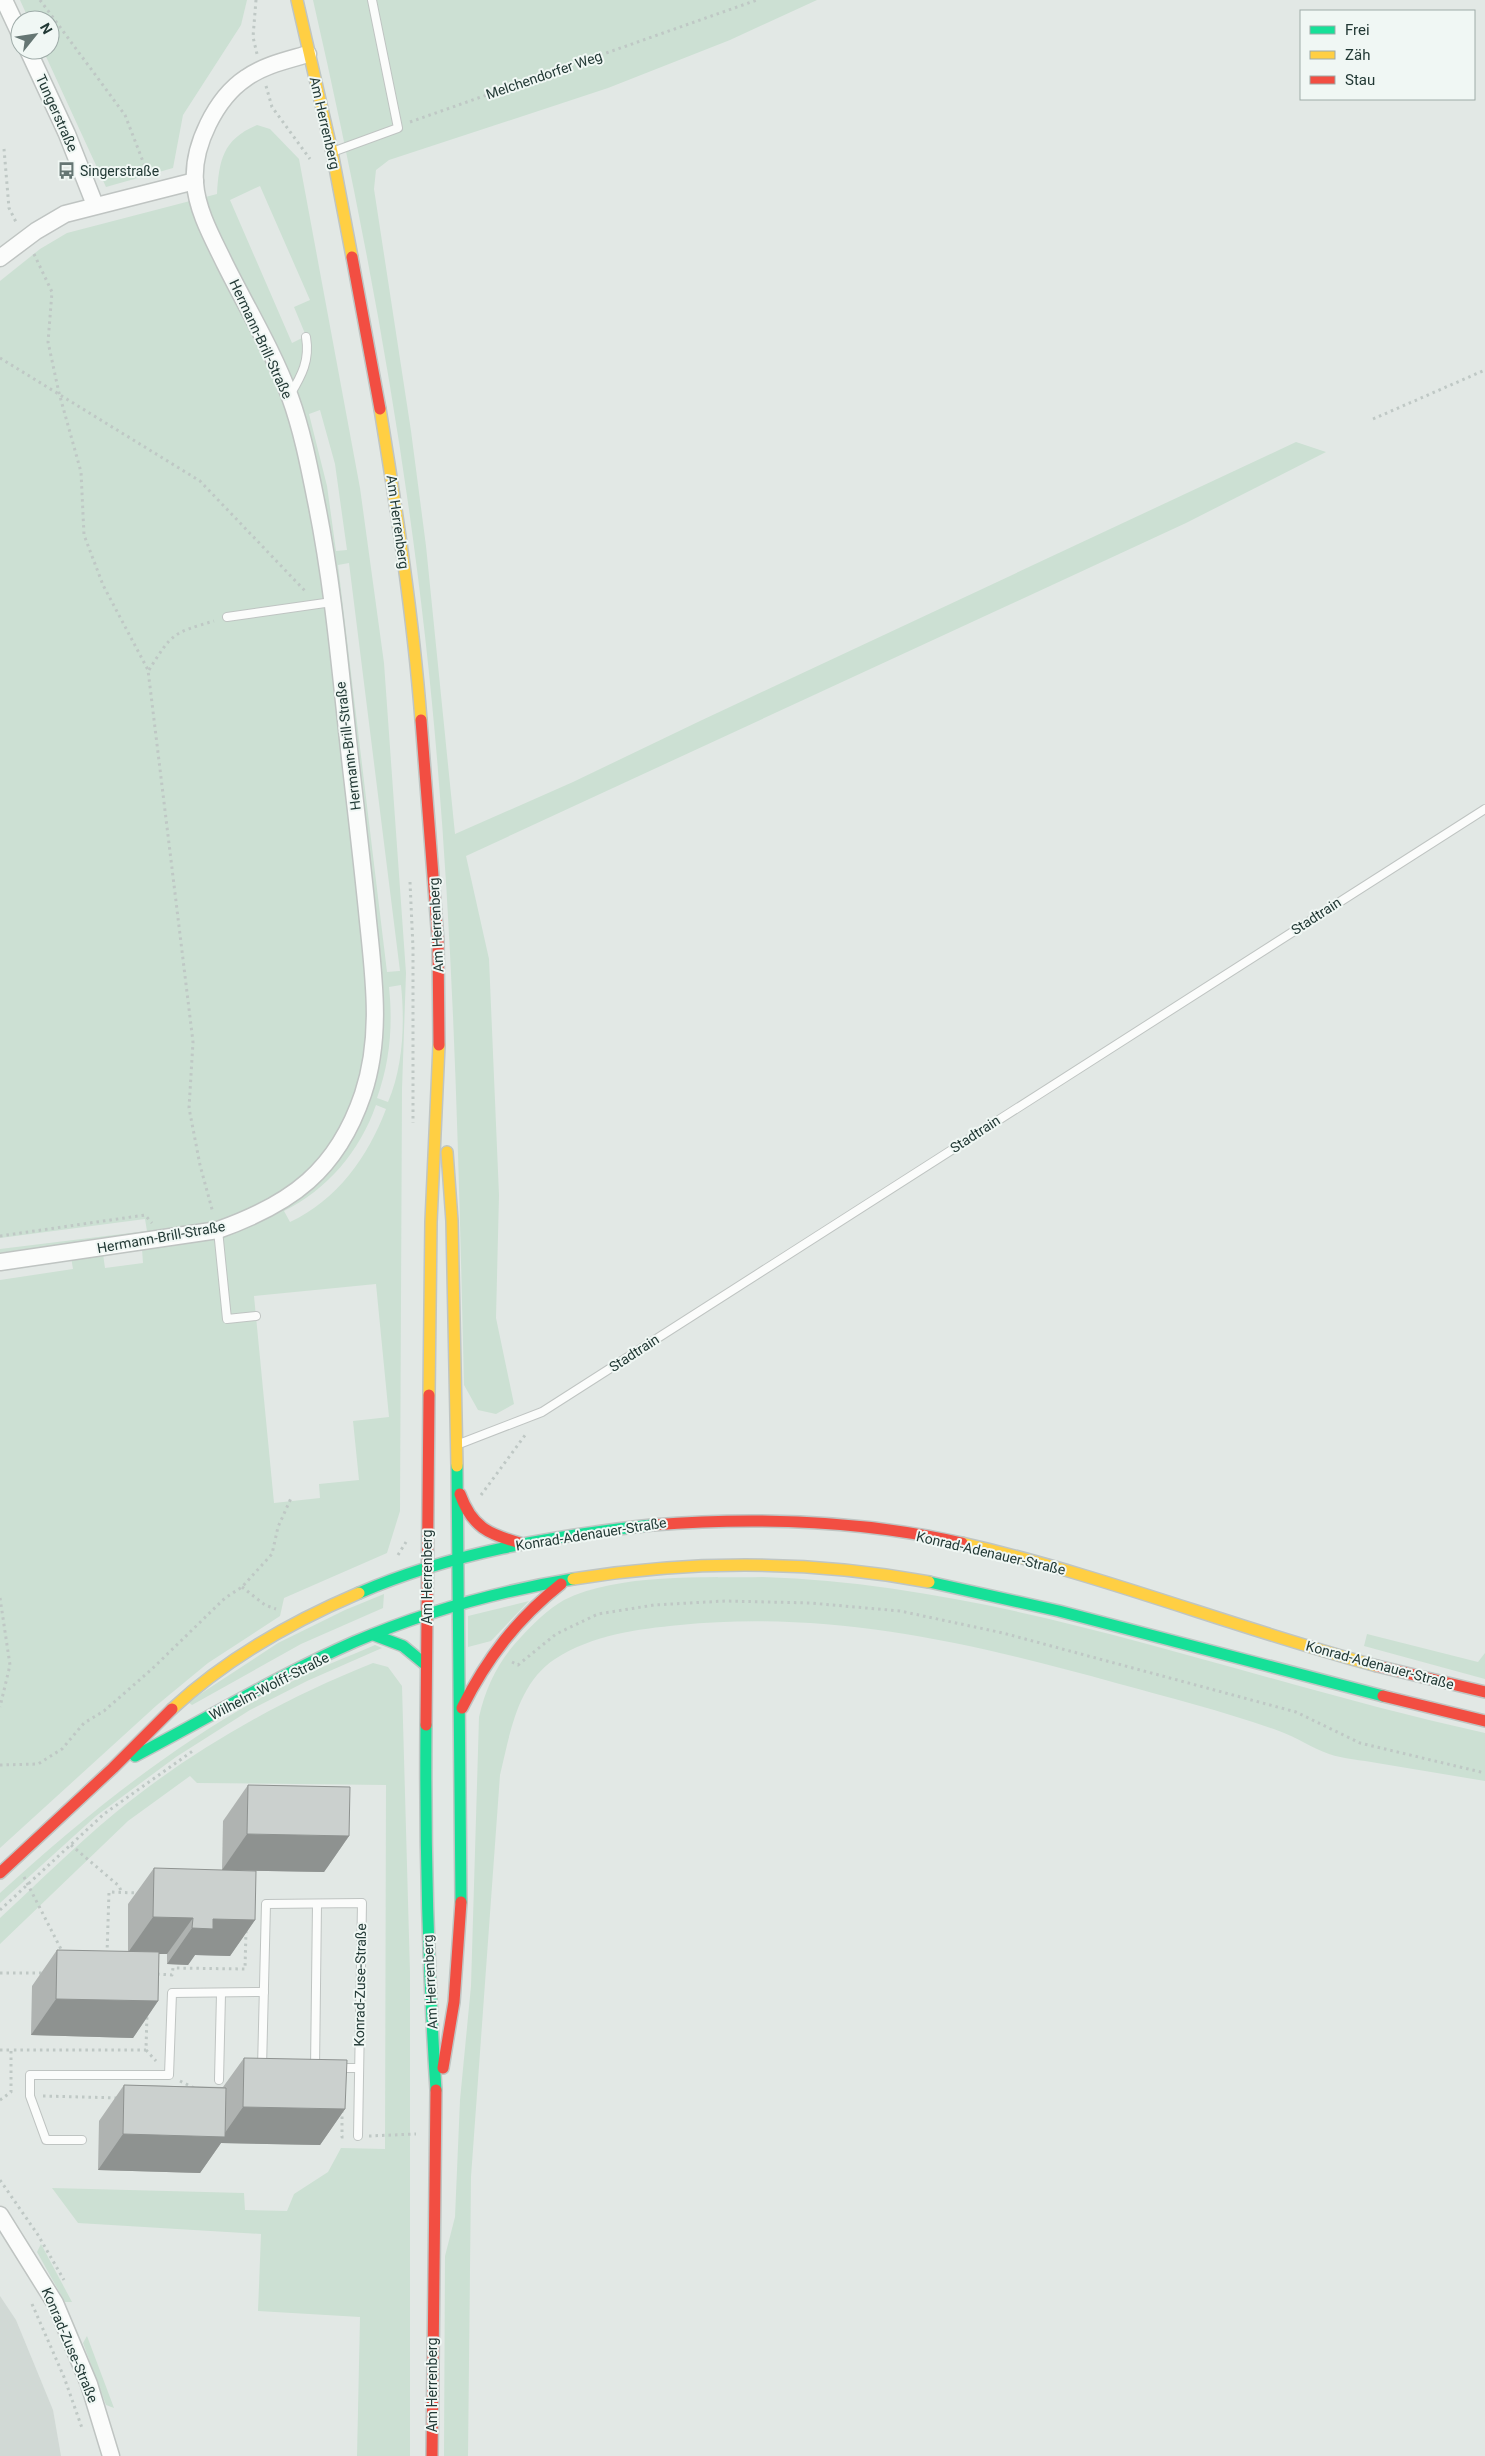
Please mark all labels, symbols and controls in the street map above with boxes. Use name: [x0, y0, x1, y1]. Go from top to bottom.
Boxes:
north arrow: [10, 10, 60, 60]
legend: [1300, 10, 1475, 100]
text: N: [37, 20, 56, 37]
text: Frei: [1345, 21, 1370, 39]
text: Zäh: [1345, 46, 1370, 64]
street label: Melchendorfer Weg: [484, 48, 604, 102]
text: Stau: [1345, 71, 1375, 89]
street label: Tungerstraße: [33, 72, 81, 154]
street label: Am Herrenberg: [307, 75, 343, 171]
bus stop icon: Singerstraße: [56, 161, 76, 181]
place label: Singerstraße: [80, 163, 159, 179]
street label: Hermann-Brill-Straße: [226, 277, 296, 401]
street label: Am Herrenberg: [383, 474, 413, 570]
street label: Hermann-Brill-Straße: [332, 681, 364, 811]
street label: Am Herrenberg: [426, 877, 446, 973]
street label: Stadtrain: [1288, 894, 1344, 938]
street label: Stadtrain: [947, 1112, 1003, 1156]
street label: Hermann-Brill-Straße: [96, 1218, 226, 1256]
street label: Stadtrain: [606, 1331, 662, 1375]
street label: Konrad-Adenauer-Straße: [514, 1514, 668, 1554]
street label: Konrad-Adenauer-Straße: [915, 1528, 1067, 1578]
street label: Am Herrenberg: [419, 1530, 435, 1624]
street label: Konrad-Adenauer-Straße: [1304, 1638, 1456, 1692]
street label: Wilhelm-Wolff-Straße: [207, 1649, 331, 1723]
street label: Konrad-Zuse-Straße: [351, 1923, 369, 2047]
street label: Am Herrenberg: [420, 1934, 440, 2030]
street label: Konrad-Zuse-Straße: [39, 2285, 101, 2405]
street label: Am Herrenberg: [424, 2338, 440, 2432]

